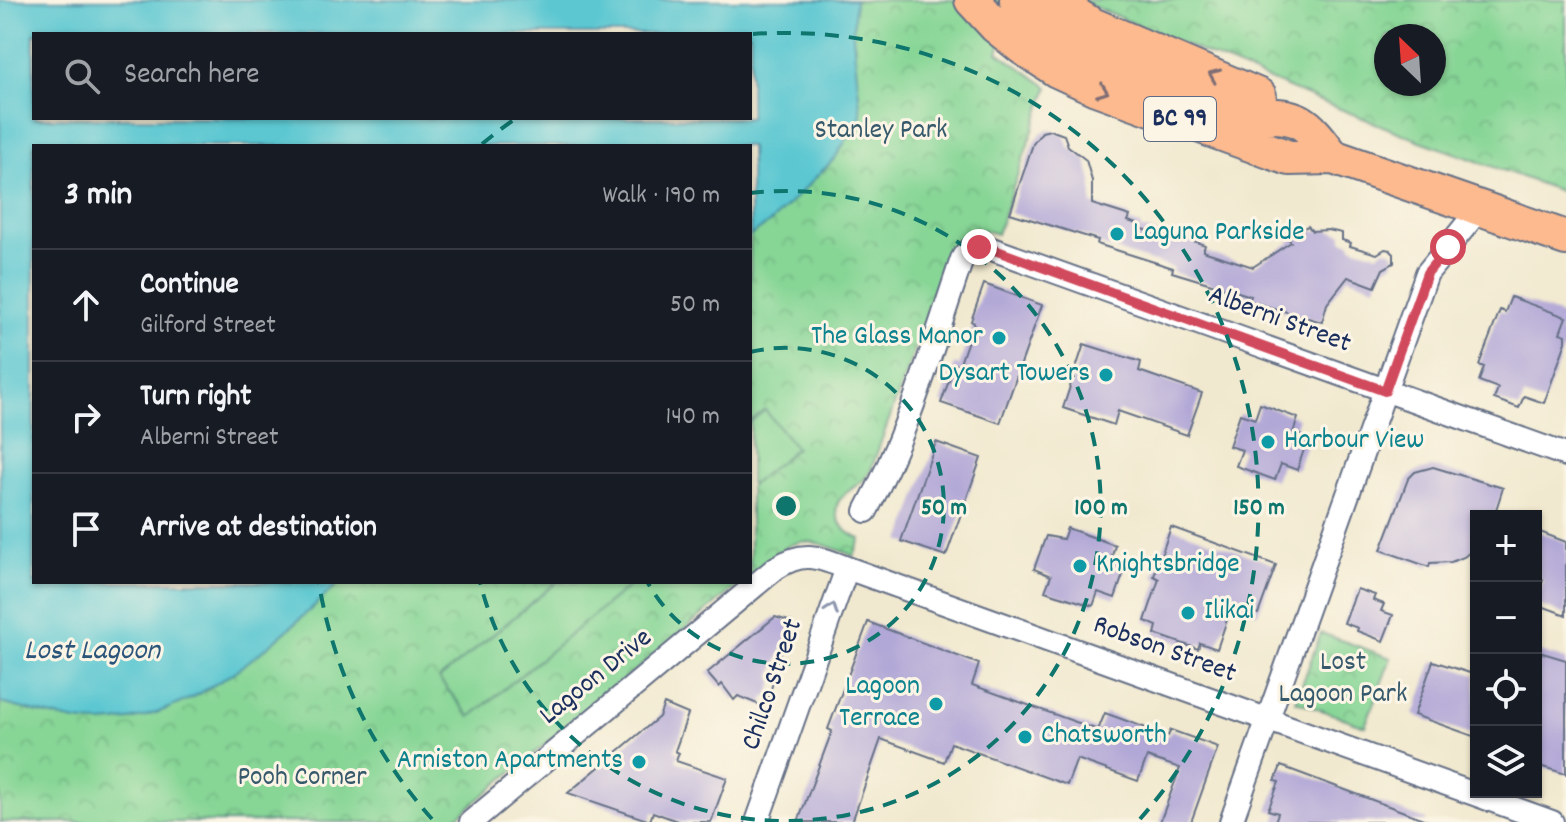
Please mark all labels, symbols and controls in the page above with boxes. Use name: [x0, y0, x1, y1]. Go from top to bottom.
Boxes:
north arrow: [1374, 24, 1446, 96]
search box: [32, 32, 752, 120]
icon: search: [60, 54, 104, 98]
text: Search here: [124, 55, 260, 98]
one-way arrow: [1208, 69, 1223, 85]
one-way arrow: [1095, 81, 1109, 98]
road number: BC 99: [1144, 97, 1216, 141]
park label: Stanley Park: [814, 112, 948, 152]
text: 3 min: [64, 172, 132, 221]
text: Walk · 190 m: [603, 178, 720, 215]
place label: Laguna Parkside: [1133, 214, 1304, 254]
marker: Laguna Parkside: [1108, 225, 1126, 243]
route end: [961, 229, 997, 265]
route start: [1430, 229, 1466, 265]
text: Continue: [140, 265, 239, 308]
street label: Alberni Street: [1202, 277, 1356, 365]
icon: ahead: [64, 283, 108, 327]
text: 50 m: [670, 287, 720, 324]
text: Gilford Street: [140, 308, 276, 345]
place label: The Glass Manor: [811, 318, 984, 358]
marker: The Glass Manor: [990, 329, 1008, 347]
place label: Dysart Towers: [938, 355, 1090, 395]
marker: Dysart Towers: [1097, 366, 1115, 384]
text: Turn right: [140, 377, 251, 420]
icon: right: [64, 395, 108, 439]
text: 140 m: [666, 399, 720, 436]
text: Alberni Street: [140, 420, 279, 457]
place label: Harbour View: [1284, 422, 1424, 462]
marker: Harbour View: [1259, 433, 1277, 451]
centre of rings: [772, 492, 800, 520]
text: 50 m: [921, 492, 967, 526]
text: 100 m: [1074, 492, 1128, 526]
text: 150 m: [1233, 492, 1285, 526]
icon: arrive: [64, 507, 108, 551]
text: Arrive at destination: [140, 508, 377, 551]
map controls: [1470, 510, 1542, 798]
button: +: [1470, 510, 1542, 582]
place label: Knightsbridge: [1096, 546, 1240, 586]
marker: Knightsbridge: [1071, 557, 1089, 575]
button: −: [1470, 582, 1542, 654]
place label: Ilikai: [1204, 593, 1254, 633]
one-way arrow: [823, 603, 839, 617]
marker: Ilikai: [1179, 604, 1197, 622]
street label: Robson Street: [1087, 607, 1241, 695]
street label: Chilco Street: [733, 614, 815, 756]
street label: Lagoon Drive: [532, 620, 662, 736]
water label: Lost Lagoon: [24, 631, 161, 674]
park label: Lost Lagoon Park: [1279, 644, 1407, 716]
button: locate: [1470, 654, 1542, 726]
place label: Lagoon Terrace: [839, 668, 920, 740]
marker: Lagoon Terrace: [927, 695, 945, 713]
place label: Chatsworth: [1041, 717, 1167, 757]
button: layers: [1470, 726, 1542, 798]
marker: Chatsworth: [1016, 728, 1034, 746]
place label: Arniston Apartments: [397, 742, 623, 782]
marker: Arniston Apartments: [630, 753, 648, 771]
park label: Pooh Corner: [237, 759, 367, 799]

